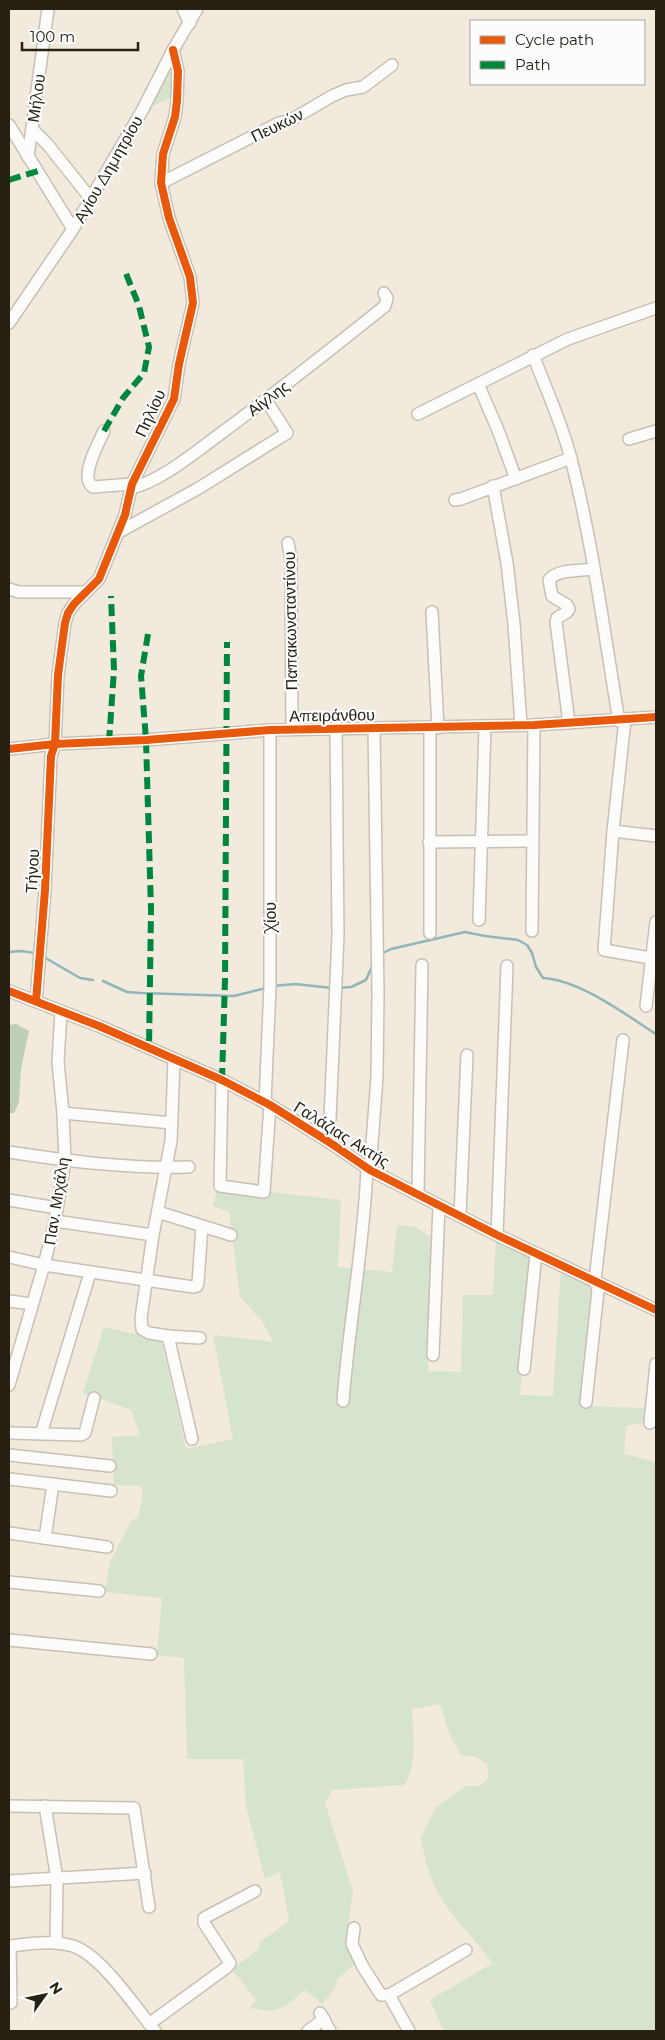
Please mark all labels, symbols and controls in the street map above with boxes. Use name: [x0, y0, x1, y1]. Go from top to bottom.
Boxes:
scale bar: [22, 20, 139, 52]
legend: [470, 20, 645, 85]
text: 100 m: [30, 27, 75, 46]
text: Cycle path: [515, 30, 594, 49]
text: Path: [515, 55, 551, 74]
street label: Μήλου: [24, 73, 49, 123]
street label: Πευκών: [248, 105, 306, 146]
street label: Αγίου Δημητρίου: [70, 112, 147, 226]
street label: Αίγλης: [244, 376, 293, 420]
street label: Πηλίου: [131, 386, 170, 440]
street label: Παπακωνσταντίνου: [280, 552, 301, 690]
street label: Απειράνθου: [289, 705, 375, 726]
street label: Τήνου: [22, 848, 43, 894]
street label: Χίου: [261, 902, 280, 934]
street label: Γαλάζιας Ακτής: [290, 1097, 393, 1172]
street label: Παν. Μιχάλη: [40, 1156, 73, 1246]
north arrow: [20, 1970, 70, 2020]
text: N: [45, 1978, 67, 1998]

